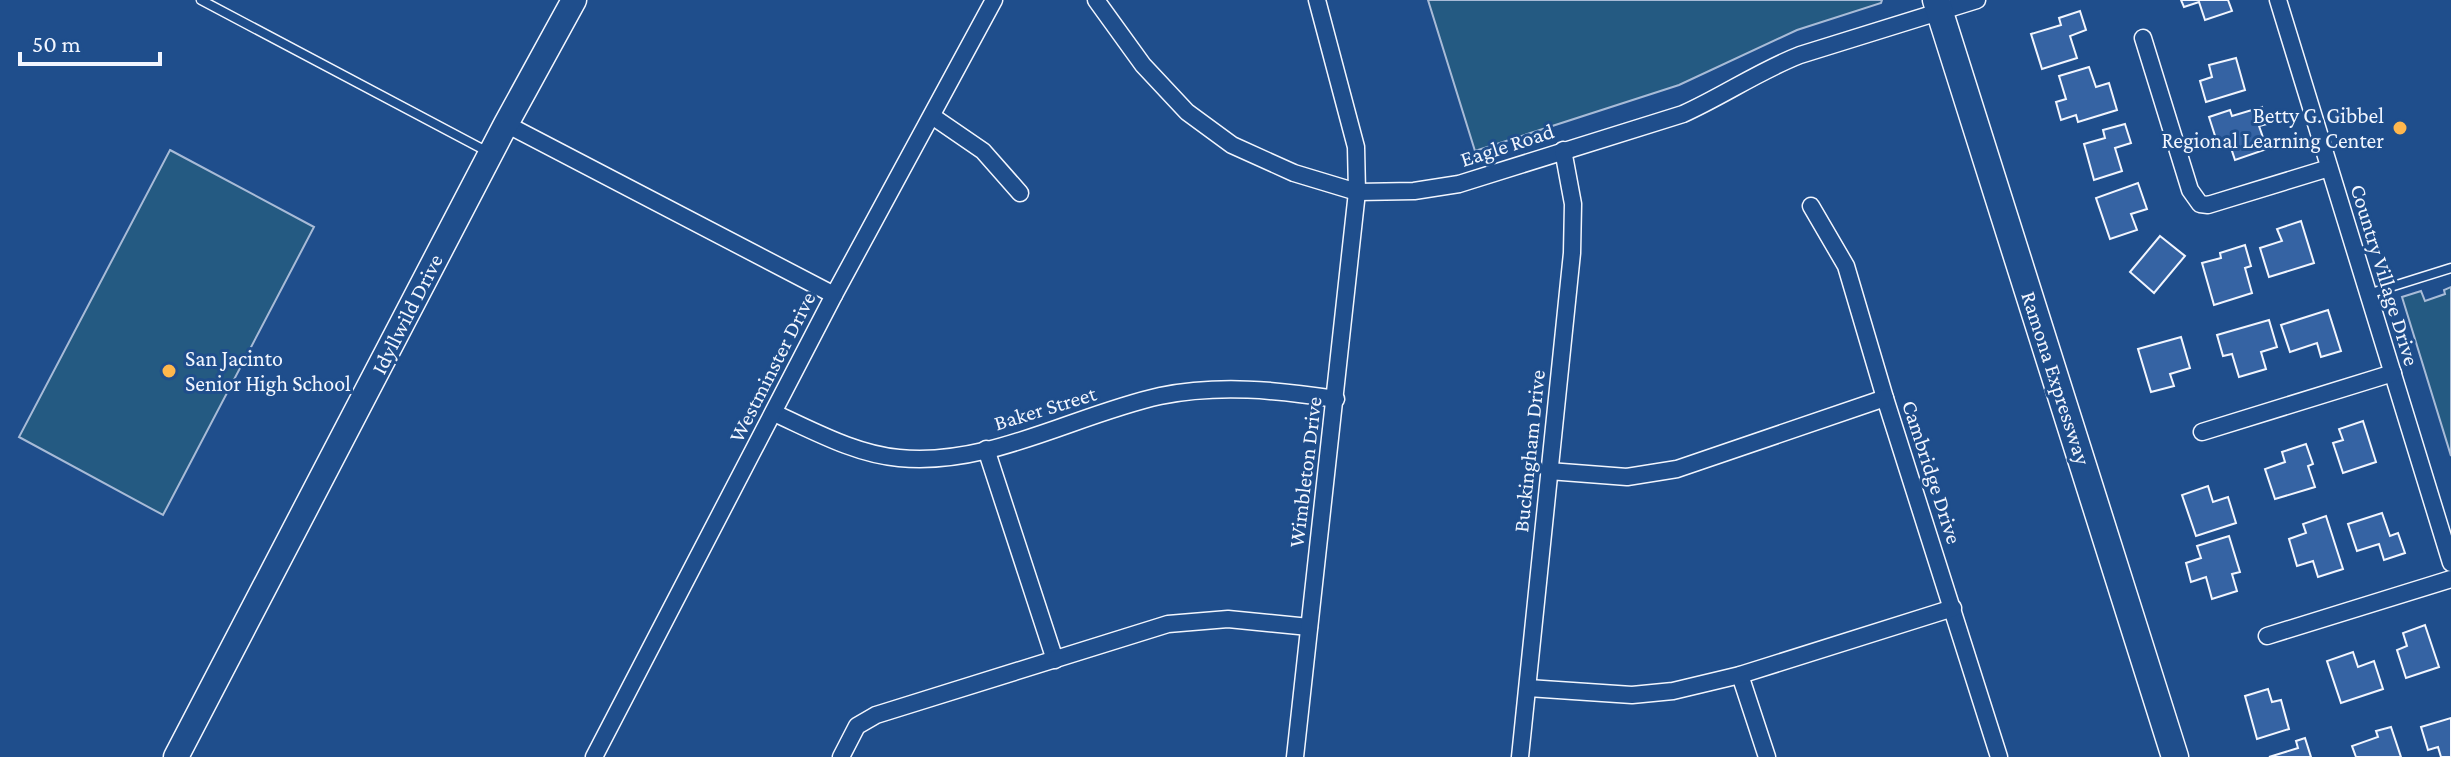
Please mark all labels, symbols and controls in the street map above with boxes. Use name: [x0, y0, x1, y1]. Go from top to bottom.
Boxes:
scale bar: [20, 16, 160, 66]
text: 50 m: [32, 30, 81, 57]
place label: Betty G. Gibbel Regional Learning Center: [2161, 103, 2384, 153]
street label: Eagle Road: [1457, 118, 1557, 172]
marker: Betty G. Gibbel Regional Learning Center: [2391, 119, 2409, 137]
street label: Country Village Drive: [2345, 181, 2425, 369]
street label: Idyllwild Drive: [366, 250, 448, 378]
street label: Westminster Drive: [723, 288, 821, 446]
street label: Ramona Expressway: [2016, 288, 2096, 469]
place label: San Jacinto Senior High School: [185, 346, 351, 396]
marker: San Jacinto Senior High School: [160, 362, 178, 380]
street label: Buckingham Drive: [1508, 369, 1550, 533]
street label: Baker Street: [991, 380, 1100, 435]
street label: Wimbleton Drive: [1283, 395, 1327, 549]
street label: Cambridge Drive: [1897, 397, 1967, 547]

